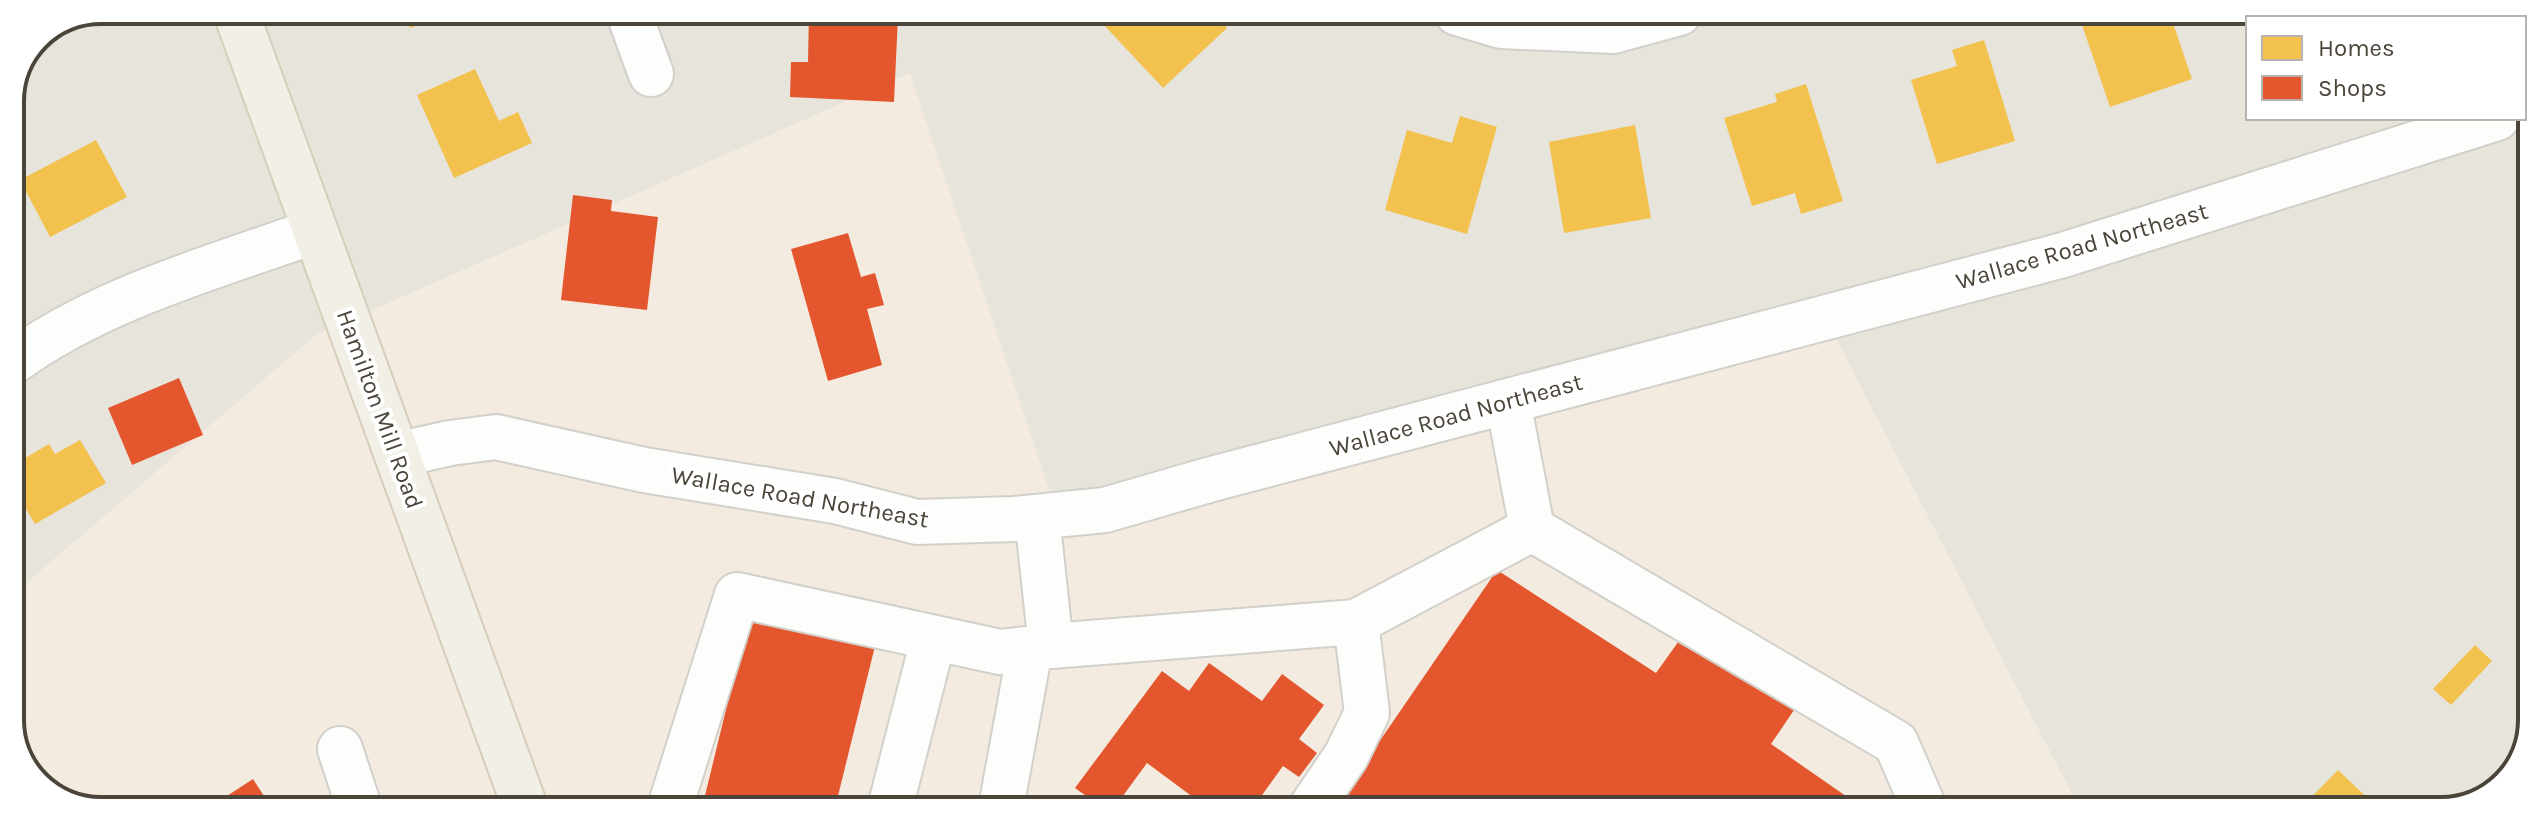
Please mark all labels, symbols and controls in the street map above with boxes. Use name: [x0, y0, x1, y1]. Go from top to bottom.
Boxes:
legend: [2246, 16, 2526, 120]
text: Homes: [2318, 34, 2395, 62]
text: Shops: [2318, 74, 2387, 102]
street label: Wallace Road Northeast: [1953, 197, 2211, 295]
street label: Hamilton Mill Road: [331, 306, 429, 512]
street label: Wallace Road Northeast: [1326, 368, 1586, 462]
street label: Wallace Road Northeast: [669, 461, 931, 533]

